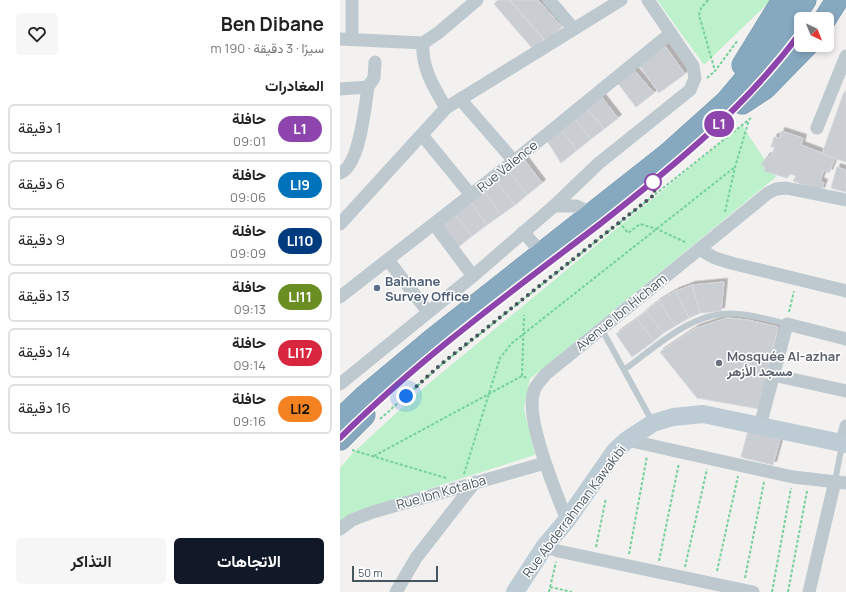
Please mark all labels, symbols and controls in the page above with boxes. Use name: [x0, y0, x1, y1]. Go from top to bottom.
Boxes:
text: Ben Dibane: [221, 11, 324, 37]
north arrow: [794, 12, 834, 52]
map controls: [794, 12, 834, 52]
button: heart: [16, 13, 58, 55]
text: سيرًا · 3 دقيقة · 190 m: [211, 39, 324, 57]
text: المغادرات: [265, 75, 324, 96]
text: حافلة: [232, 108, 266, 129]
line badge: L1: [701, 111, 737, 137]
text: L1: [712, 114, 726, 133]
text: 1 دقيقة: [18, 117, 62, 138]
text: L1: [293, 119, 307, 138]
text: 09:01: [233, 132, 266, 150]
street label: Rue Valence: [473, 136, 541, 196]
text: حافلة: [232, 164, 266, 185]
text: 6 دقيقة: [18, 173, 65, 194]
unlabelled marker: [644, 173, 662, 191]
text: LI9: [290, 175, 310, 194]
text: 09:06: [230, 188, 266, 206]
text: حافلة: [232, 220, 266, 241]
text: 9 دقيقة: [18, 229, 65, 250]
text: LI10: [287, 231, 313, 250]
text: 09:09: [230, 244, 266, 262]
street label: Avenue Ibn Hicham: [571, 269, 671, 355]
place label: Bahhane Survey Office: [385, 272, 470, 305]
text: حافلة: [232, 276, 266, 297]
marker: Bahhane Survey Office: [372, 283, 382, 293]
text: 13 دقيقة: [18, 285, 70, 306]
text: LI11: [288, 287, 312, 306]
text: 09:13: [234, 300, 266, 318]
text: حافلة: [232, 332, 266, 353]
text: 14 دقيقة: [18, 341, 70, 362]
text: LI17: [288, 343, 313, 362]
place label: Mosquée Al-azhar مسجد الأزهر: [726, 347, 840, 380]
text: 09:14: [233, 356, 266, 374]
marker: Mosquée Al-azhar مسجد الأزهر: [714, 358, 724, 368]
your location: [396, 386, 416, 406]
text: حافلة: [232, 388, 266, 409]
text: 16 دقيقة: [18, 397, 71, 418]
text: LI2: [290, 399, 310, 418]
text: 09:16: [233, 412, 266, 430]
street label: Rue Abderrahman Kawakibi: [518, 441, 630, 581]
street label: Rue Ibn Kotaiba: [394, 471, 488, 513]
button: التذاكر: [16, 538, 166, 584]
button: الاتجاهات: [174, 538, 324, 584]
scale bar: [352, 564, 438, 583]
text: 50 m: [358, 565, 383, 580]

